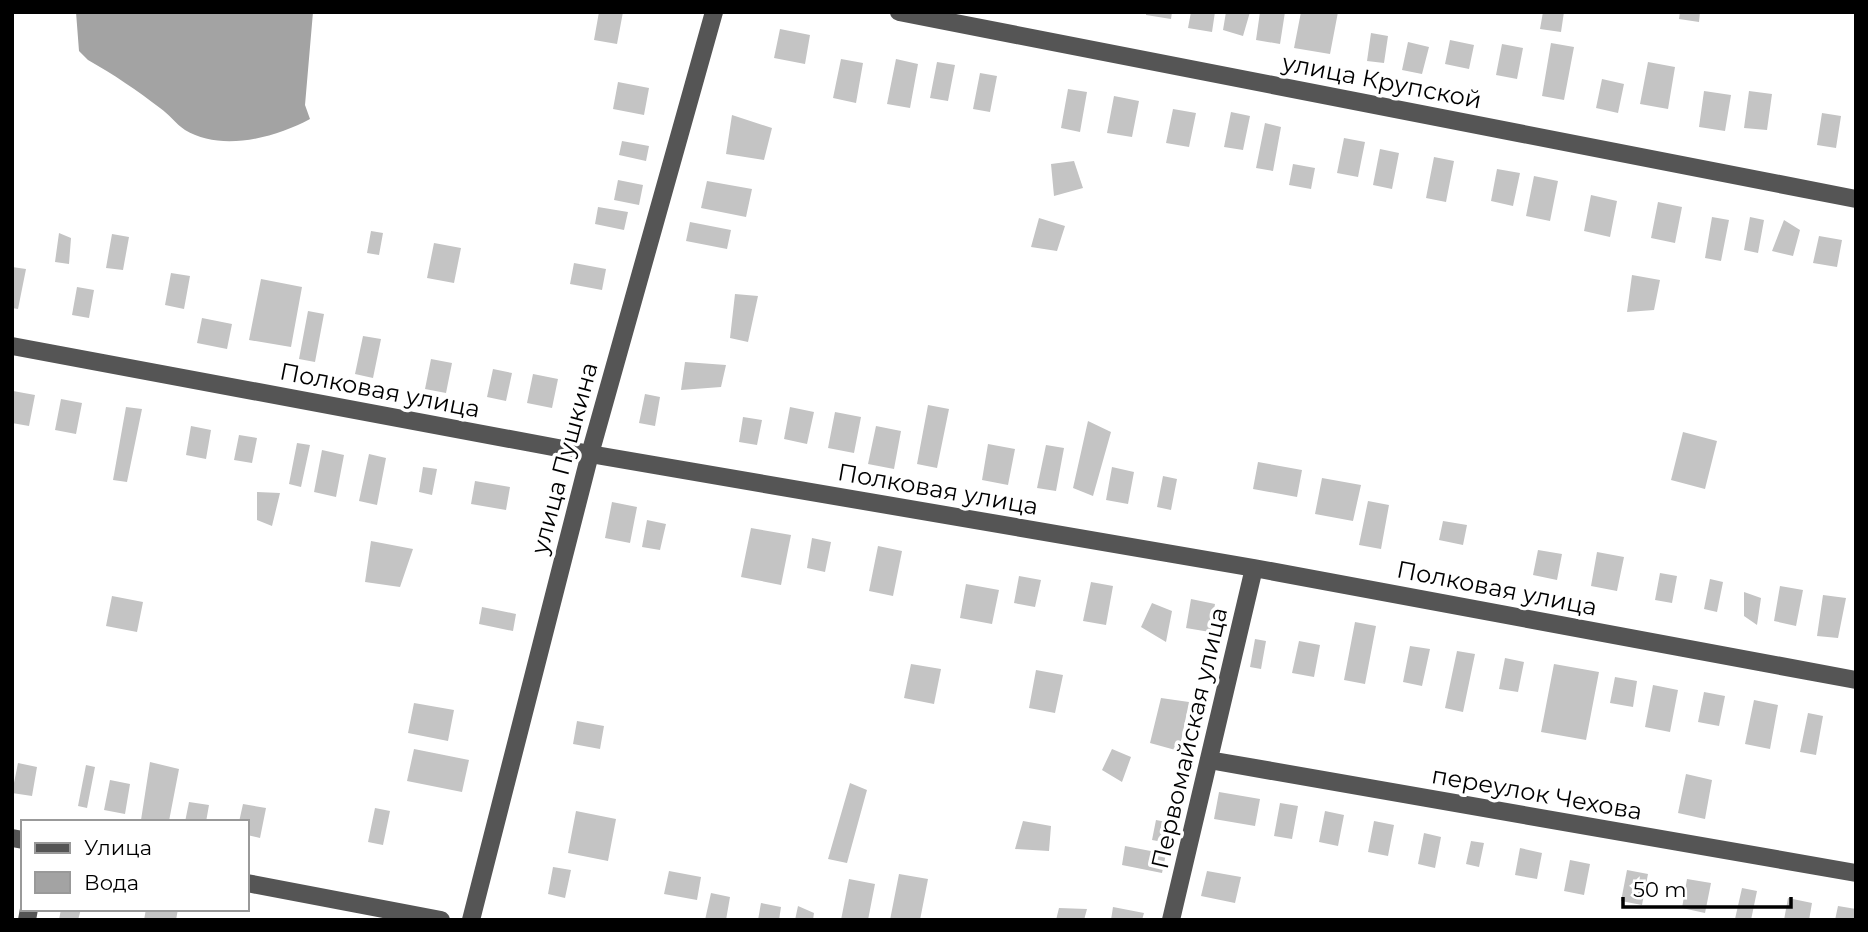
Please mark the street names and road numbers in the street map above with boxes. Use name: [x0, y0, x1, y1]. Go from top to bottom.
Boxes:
street label: улица Крупской: [1279, 47, 1484, 115]
street label: Полковая улица: [277, 356, 483, 424]
street label: улица Пушкина: [524, 359, 604, 558]
street label: Полковая улица: [835, 457, 1041, 521]
street label: Полковая улица: [1394, 554, 1600, 622]
street label: Первомайская улица: [1145, 604, 1233, 872]
street label: переулок Чехова: [1429, 760, 1645, 826]

